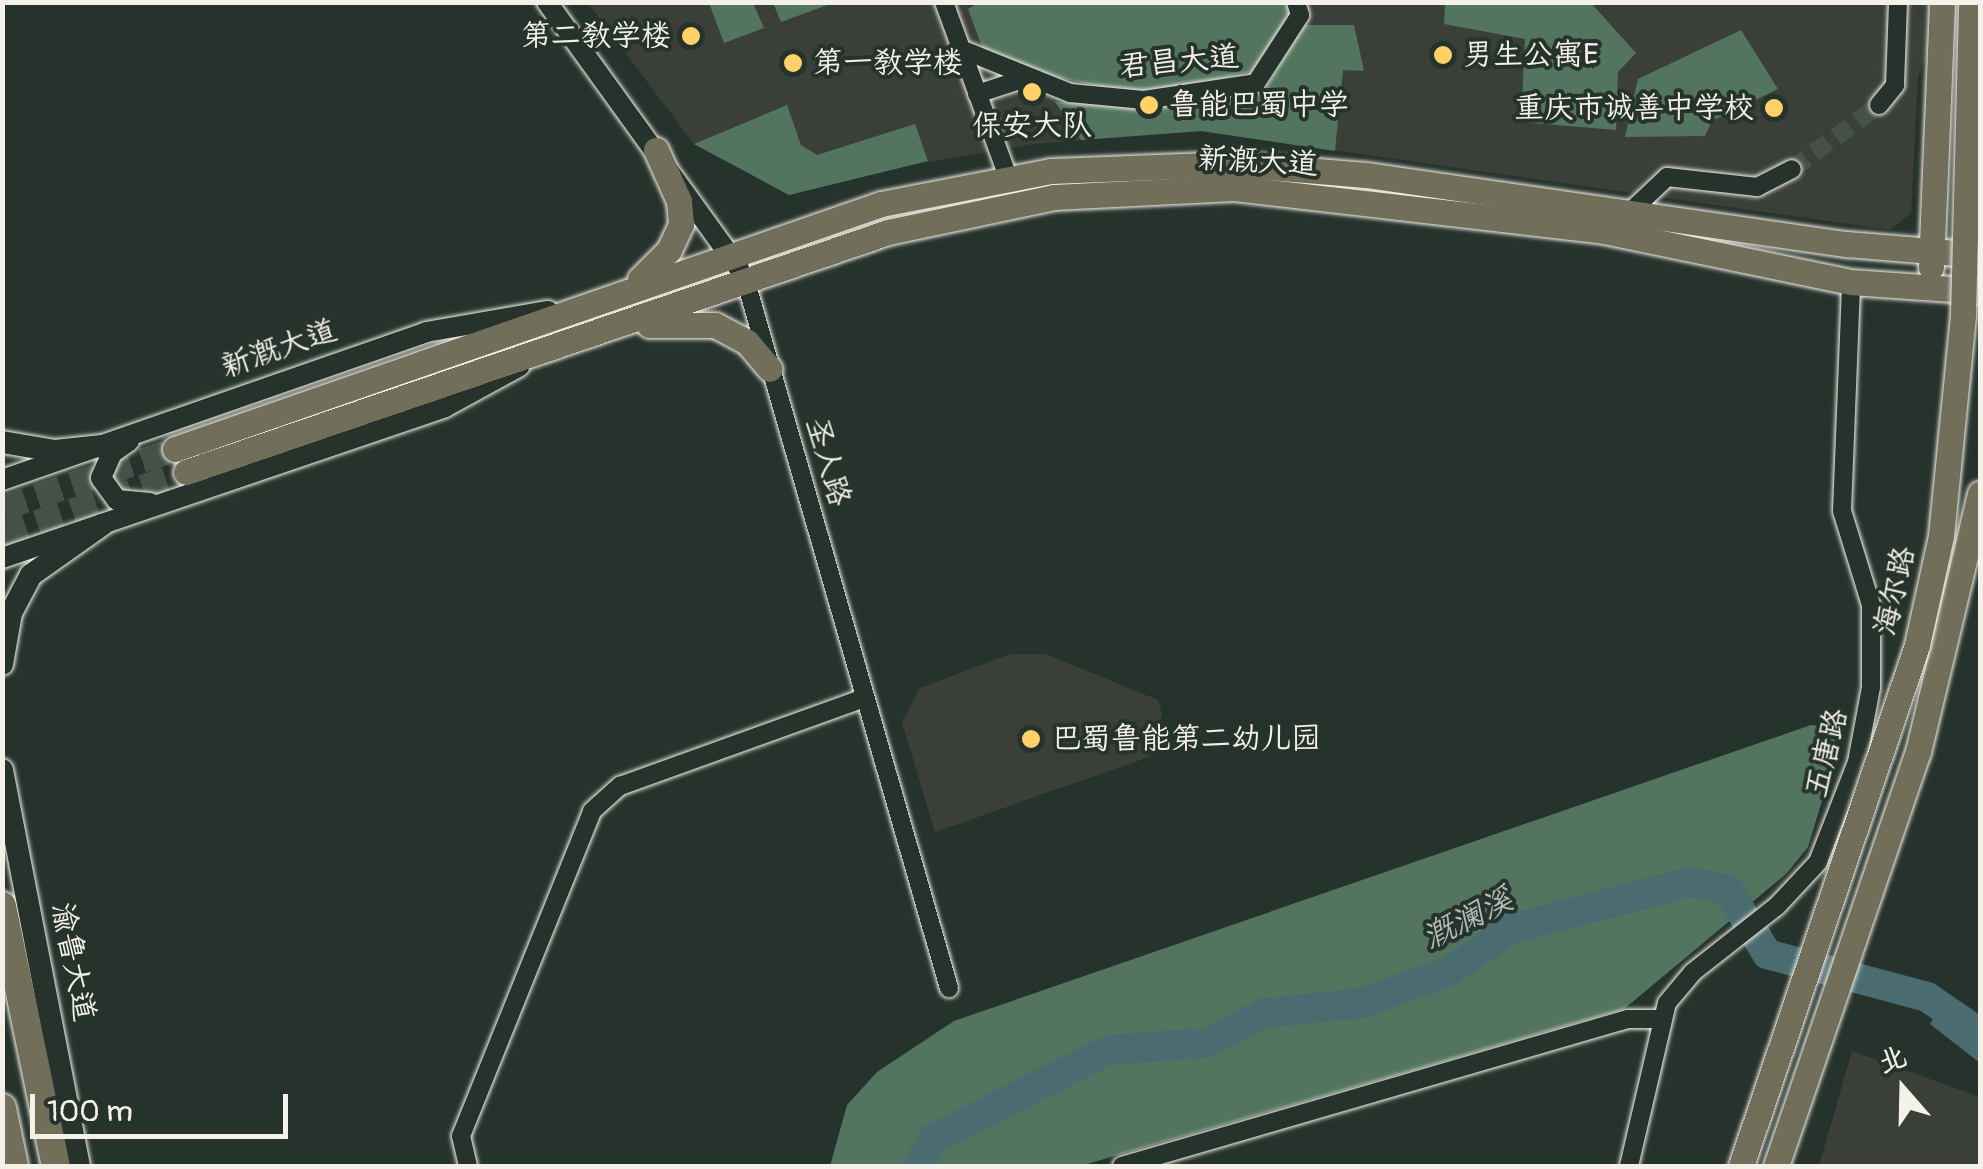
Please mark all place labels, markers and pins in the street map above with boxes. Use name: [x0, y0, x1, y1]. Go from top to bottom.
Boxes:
place label: 第二教学楼: [521, 18, 671, 54]
marker: 第二教学楼: [680, 25, 702, 47]
place label: 男生公寓E: [1463, 37, 1599, 73]
marker: 男生公寓E: [1432, 44, 1454, 66]
place label: 第一教学楼: [813, 45, 963, 81]
marker: 第一教学楼: [782, 52, 804, 74]
marker: 保安大队: [1021, 81, 1043, 103]
place label: 鲁能巴蜀中学: [1169, 87, 1349, 123]
place label: 重庆市诚善中学校: [1514, 90, 1754, 126]
marker: 鲁能巴蜀中学: [1138, 94, 1160, 116]
marker: 重庆市诚善中学校: [1763, 97, 1785, 119]
place label: 保安大队: [972, 108, 1092, 144]
place label: 巴蜀鲁能第二幼儿园: [1051, 721, 1321, 757]
marker: 巴蜀鲁能第二幼儿园: [1020, 728, 1042, 750]

